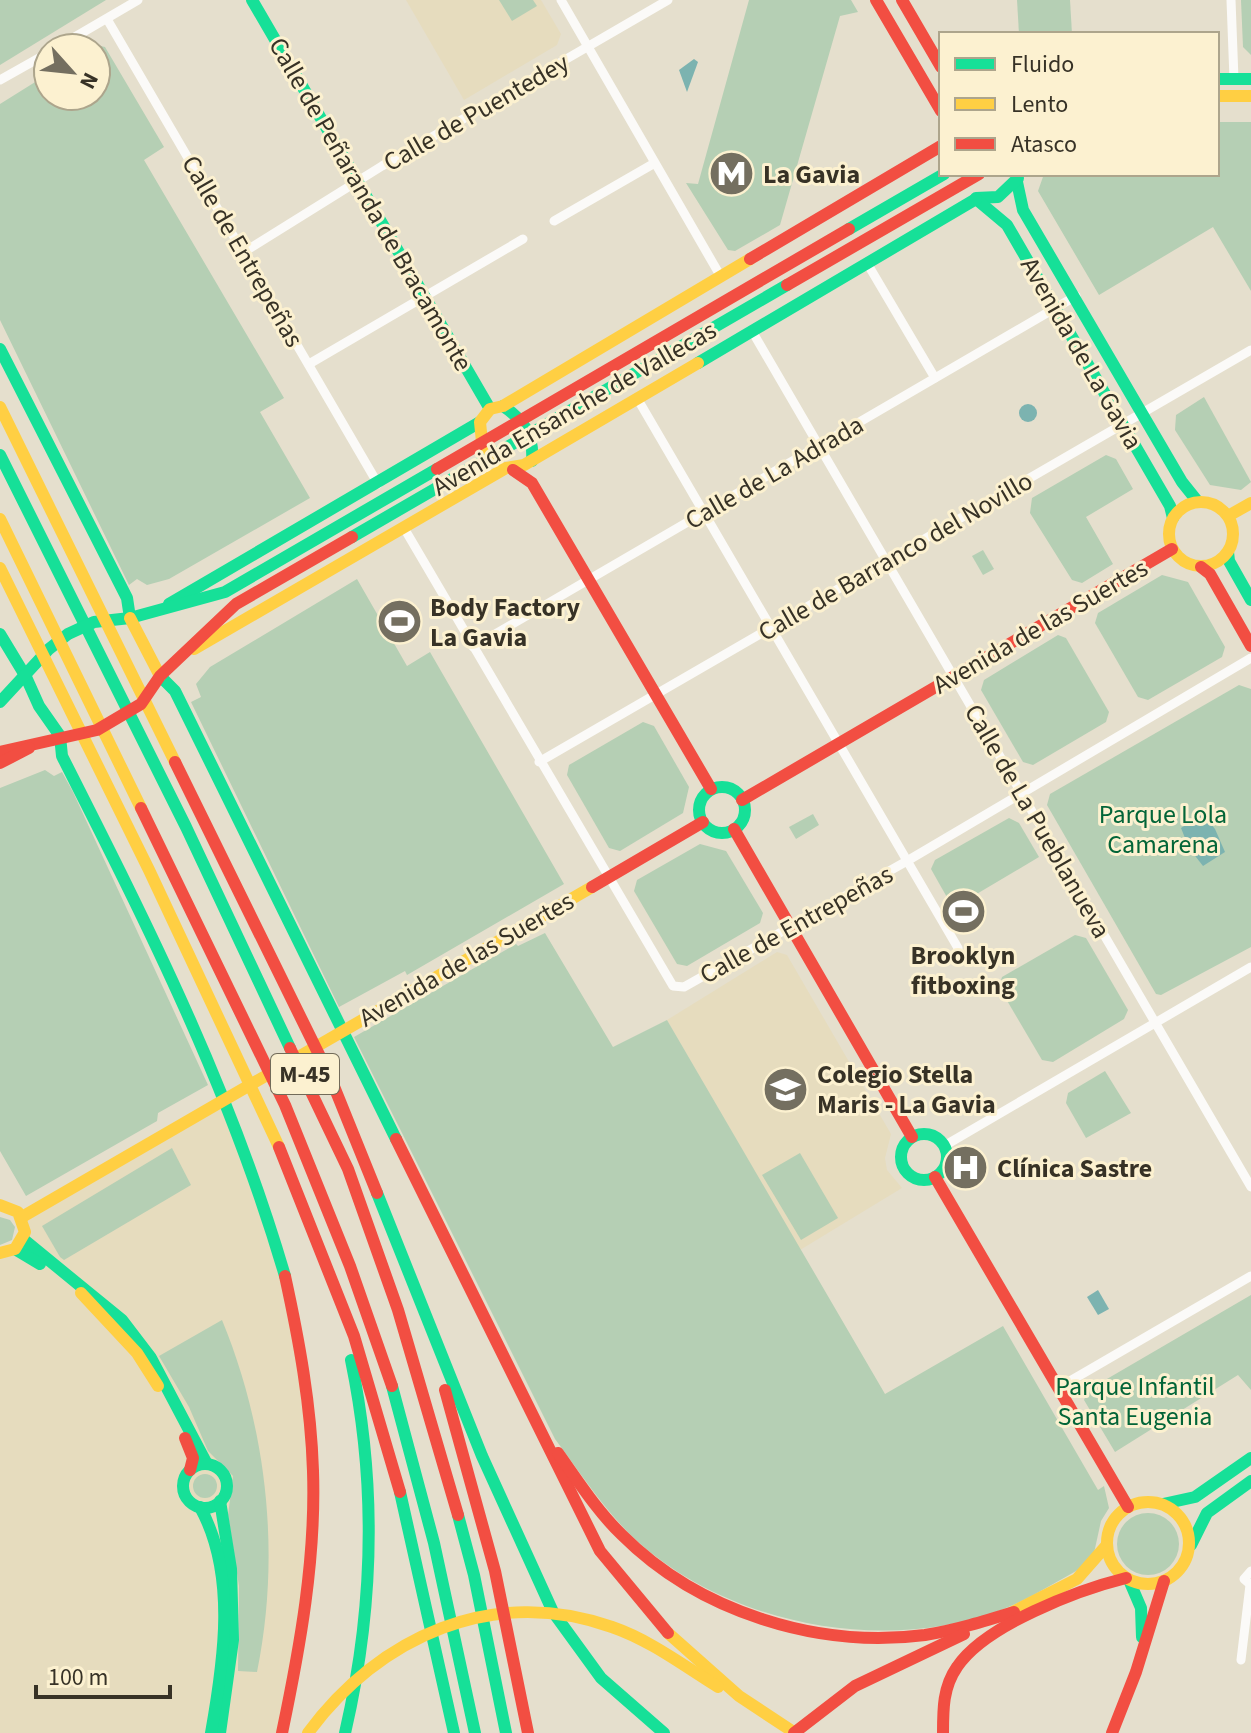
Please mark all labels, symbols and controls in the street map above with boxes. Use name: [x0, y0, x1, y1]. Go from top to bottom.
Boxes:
street label: Calle de Peñaranda de Bracamonte: [260, 31, 482, 378]
north arrow: [32, 32, 112, 112]
legend: [939, 32, 1219, 176]
street label: Calle de Puentedey: [377, 44, 576, 181]
text: Fluido: [1011, 47, 1074, 82]
text: N: [71, 67, 107, 94]
text: Lento: [1011, 87, 1068, 122]
text: Atasco: [1011, 127, 1077, 162]
street label: Calle de Entrepeñas: [173, 149, 313, 354]
metro station icon: La Gavia: [708, 150, 756, 198]
place label: La Gavia: [763, 156, 860, 193]
street label: Avenida de La Gavia: [1011, 250, 1152, 456]
street label: Avenida Ensanche de Vallecas: [425, 312, 723, 505]
street label: Calle de La Adrada: [678, 406, 870, 539]
street label: Calle de Barranco del Novillo: [751, 463, 1039, 650]
street label: Avenida de las Suertes: [926, 550, 1155, 703]
place label: Body Factory La Gavia: [430, 589, 580, 656]
sports icon: Body Factory La Gavia: [375, 598, 423, 646]
street label: Calle de La Pueblanueva: [955, 697, 1120, 945]
park label: Parque Lola Camarena: [1099, 796, 1227, 863]
street label: Calle de Entrepeñas: [693, 856, 900, 993]
street label: Avenida de las Suertes: [352, 883, 581, 1036]
sports icon: Brooklyn fitboxing: [939, 888, 987, 936]
place label: Brooklyn fitboxing: [911, 937, 1015, 1004]
road number: M-45: [271, 1054, 339, 1094]
place label: Colegio Stella Maris - La Gavia: [817, 1056, 996, 1123]
school or university icon: Colegio Stella Maris - La Gavia: [762, 1065, 810, 1113]
hospital icon: Clínica Sastre: [942, 1144, 990, 1192]
place label: Clínica Sastre: [997, 1150, 1152, 1187]
park label: Parque Infantil Santa Eugenia: [1055, 1368, 1215, 1435]
scale bar: [36, 1649, 170, 1699]
text: 100 m: [48, 1660, 108, 1695]

